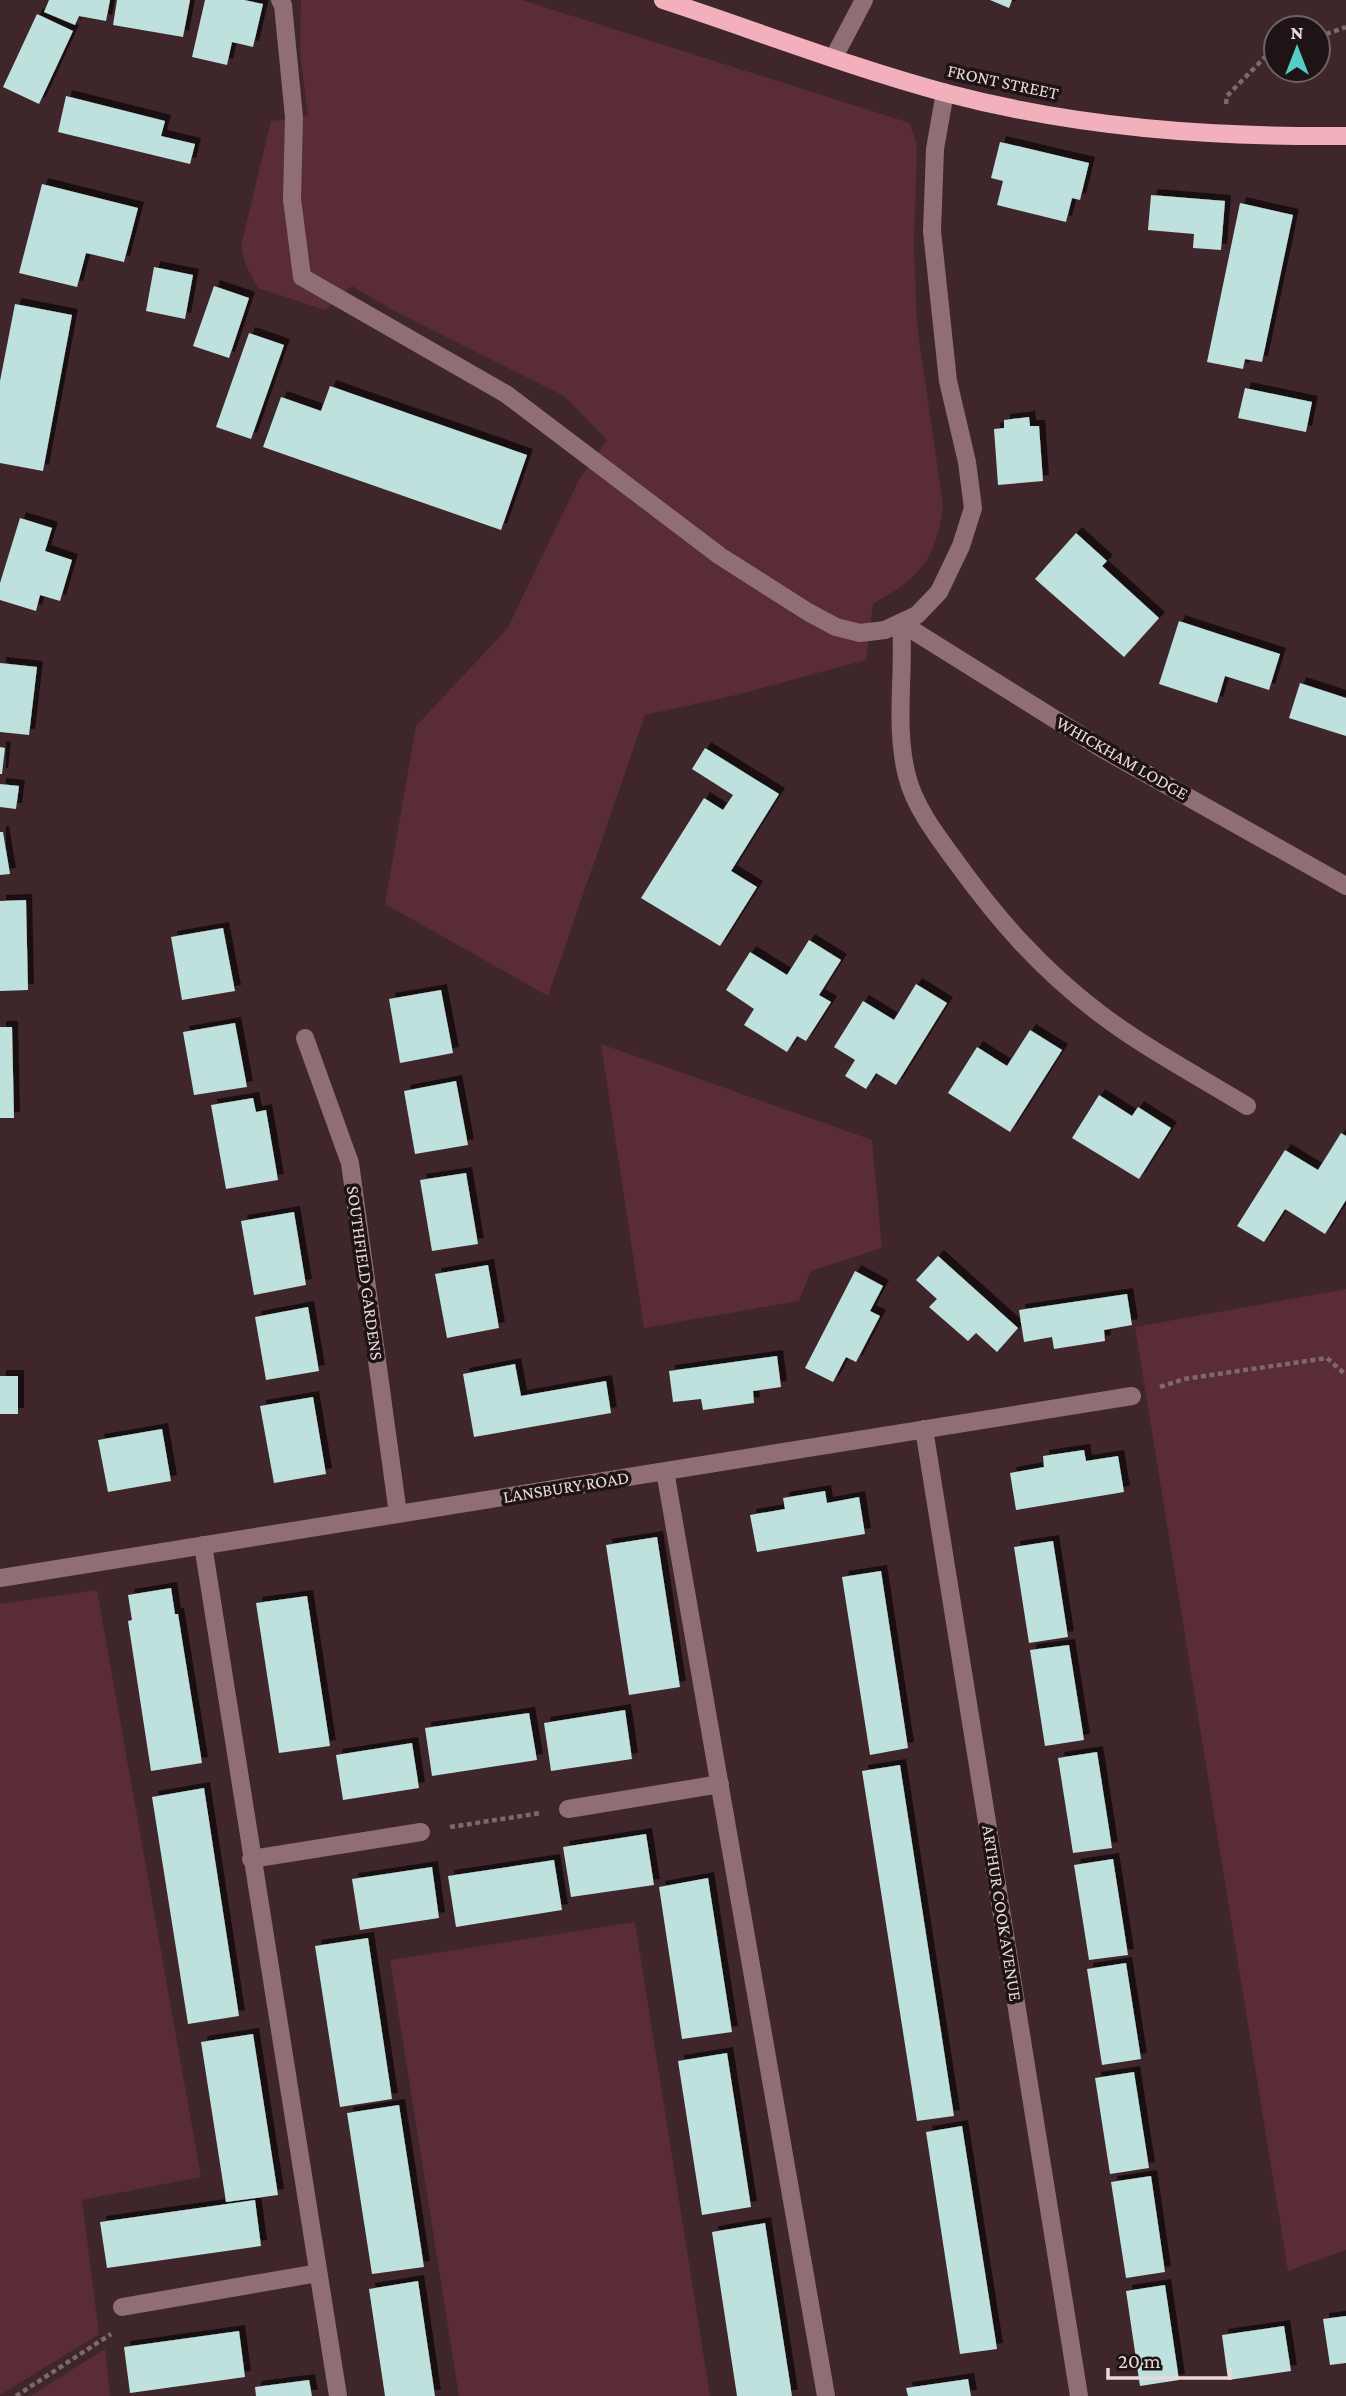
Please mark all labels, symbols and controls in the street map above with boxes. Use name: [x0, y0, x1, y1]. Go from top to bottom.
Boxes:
north arrow: [1262, 14, 1332, 84]
text: N: [1291, 22, 1304, 43]
street label: FRONT STREET: [946, 60, 1061, 104]
street label: WHICKHAM LODGE: [1052, 712, 1192, 804]
street label: SOUTHFIELD GARDENS: [343, 1185, 387, 1361]
street label: LANSBURY ROAD: [502, 1467, 630, 1507]
street label: ARTHUR COOK AVENUE: [978, 1824, 1026, 2003]
scale bar: [1108, 2336, 1230, 2380]
text: 20 m: [1118, 2349, 1161, 2373]

